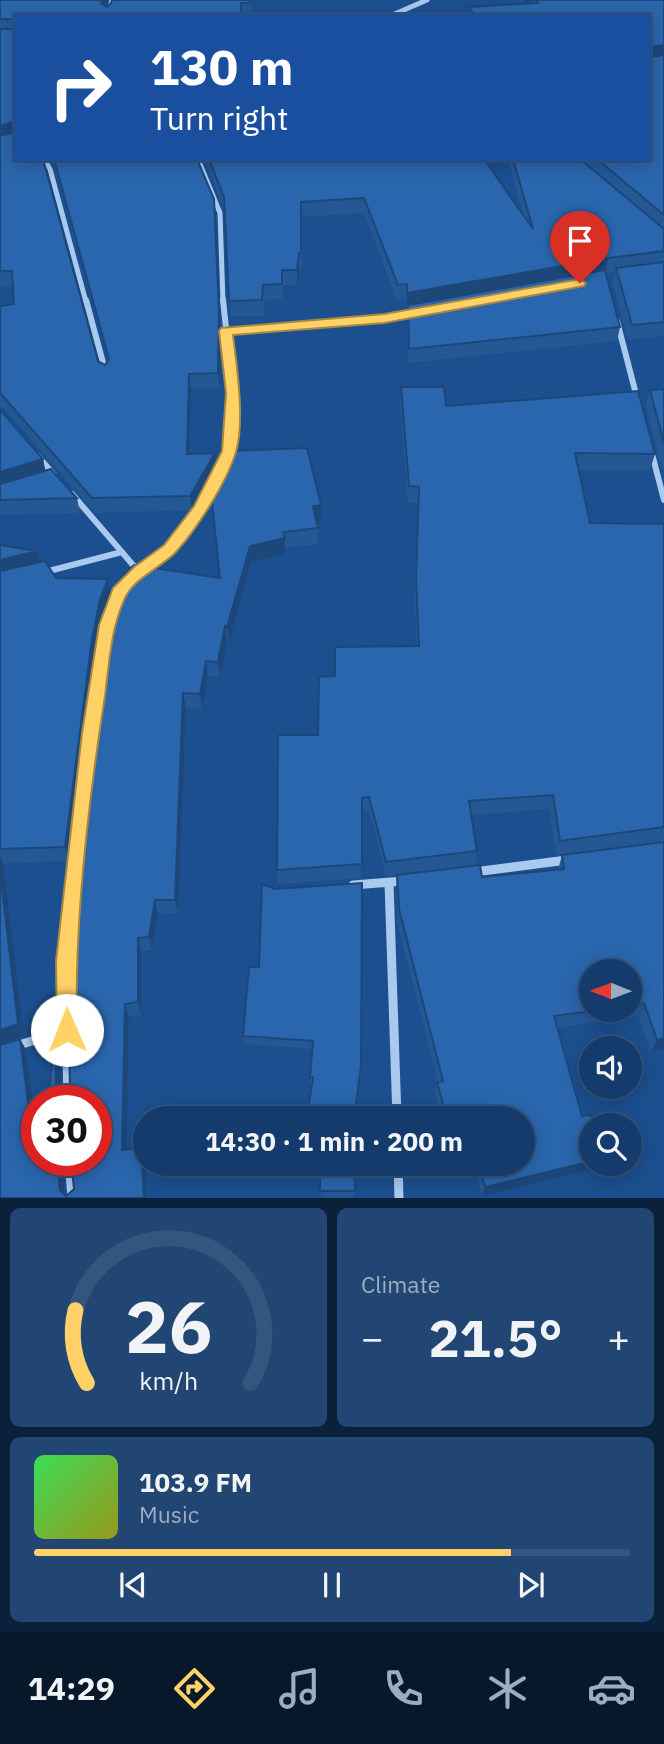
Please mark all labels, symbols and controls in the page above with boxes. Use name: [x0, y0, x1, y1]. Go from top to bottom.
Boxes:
text: 130 m: [150, 35, 294, 98]
icon: right: [35, 42, 126, 133]
text: Turn right: [150, 97, 288, 139]
pin: [550, 211, 610, 283]
icon: arrive: [561, 222, 599, 260]
north arrow: [579, 959, 642, 1022]
map controls: [579, 959, 642, 1176]
position arrow: [30, 993, 104, 1067]
button: sound: [579, 1036, 642, 1099]
speed limit sign: 30: [21, 1085, 112, 1176]
button: search: [579, 1113, 642, 1176]
text: 14:30 · 1 min · 200 m: [205, 1124, 463, 1158]
text: Climate: [361, 1269, 440, 1299]
text: 26: [125, 1279, 212, 1374]
text: 21.5°: [428, 1304, 563, 1371]
text: −: [361, 1313, 384, 1362]
text: +: [607, 1313, 630, 1362]
text: km/h: [139, 1364, 198, 1397]
text: 103.9 FM: [139, 1465, 252, 1499]
text: Music: [139, 1499, 199, 1529]
icon: previous: [114, 1566, 152, 1604]
icon: pause: [313, 1566, 351, 1604]
icon: next: [512, 1566, 550, 1604]
icon: directions: [170, 1664, 219, 1713]
icon: music: [275, 1664, 324, 1713]
icon: phone: [379, 1664, 428, 1713]
icon: climate: [483, 1664, 532, 1713]
icon: car: [587, 1664, 636, 1713]
text: 14:29: [28, 1667, 115, 1709]

